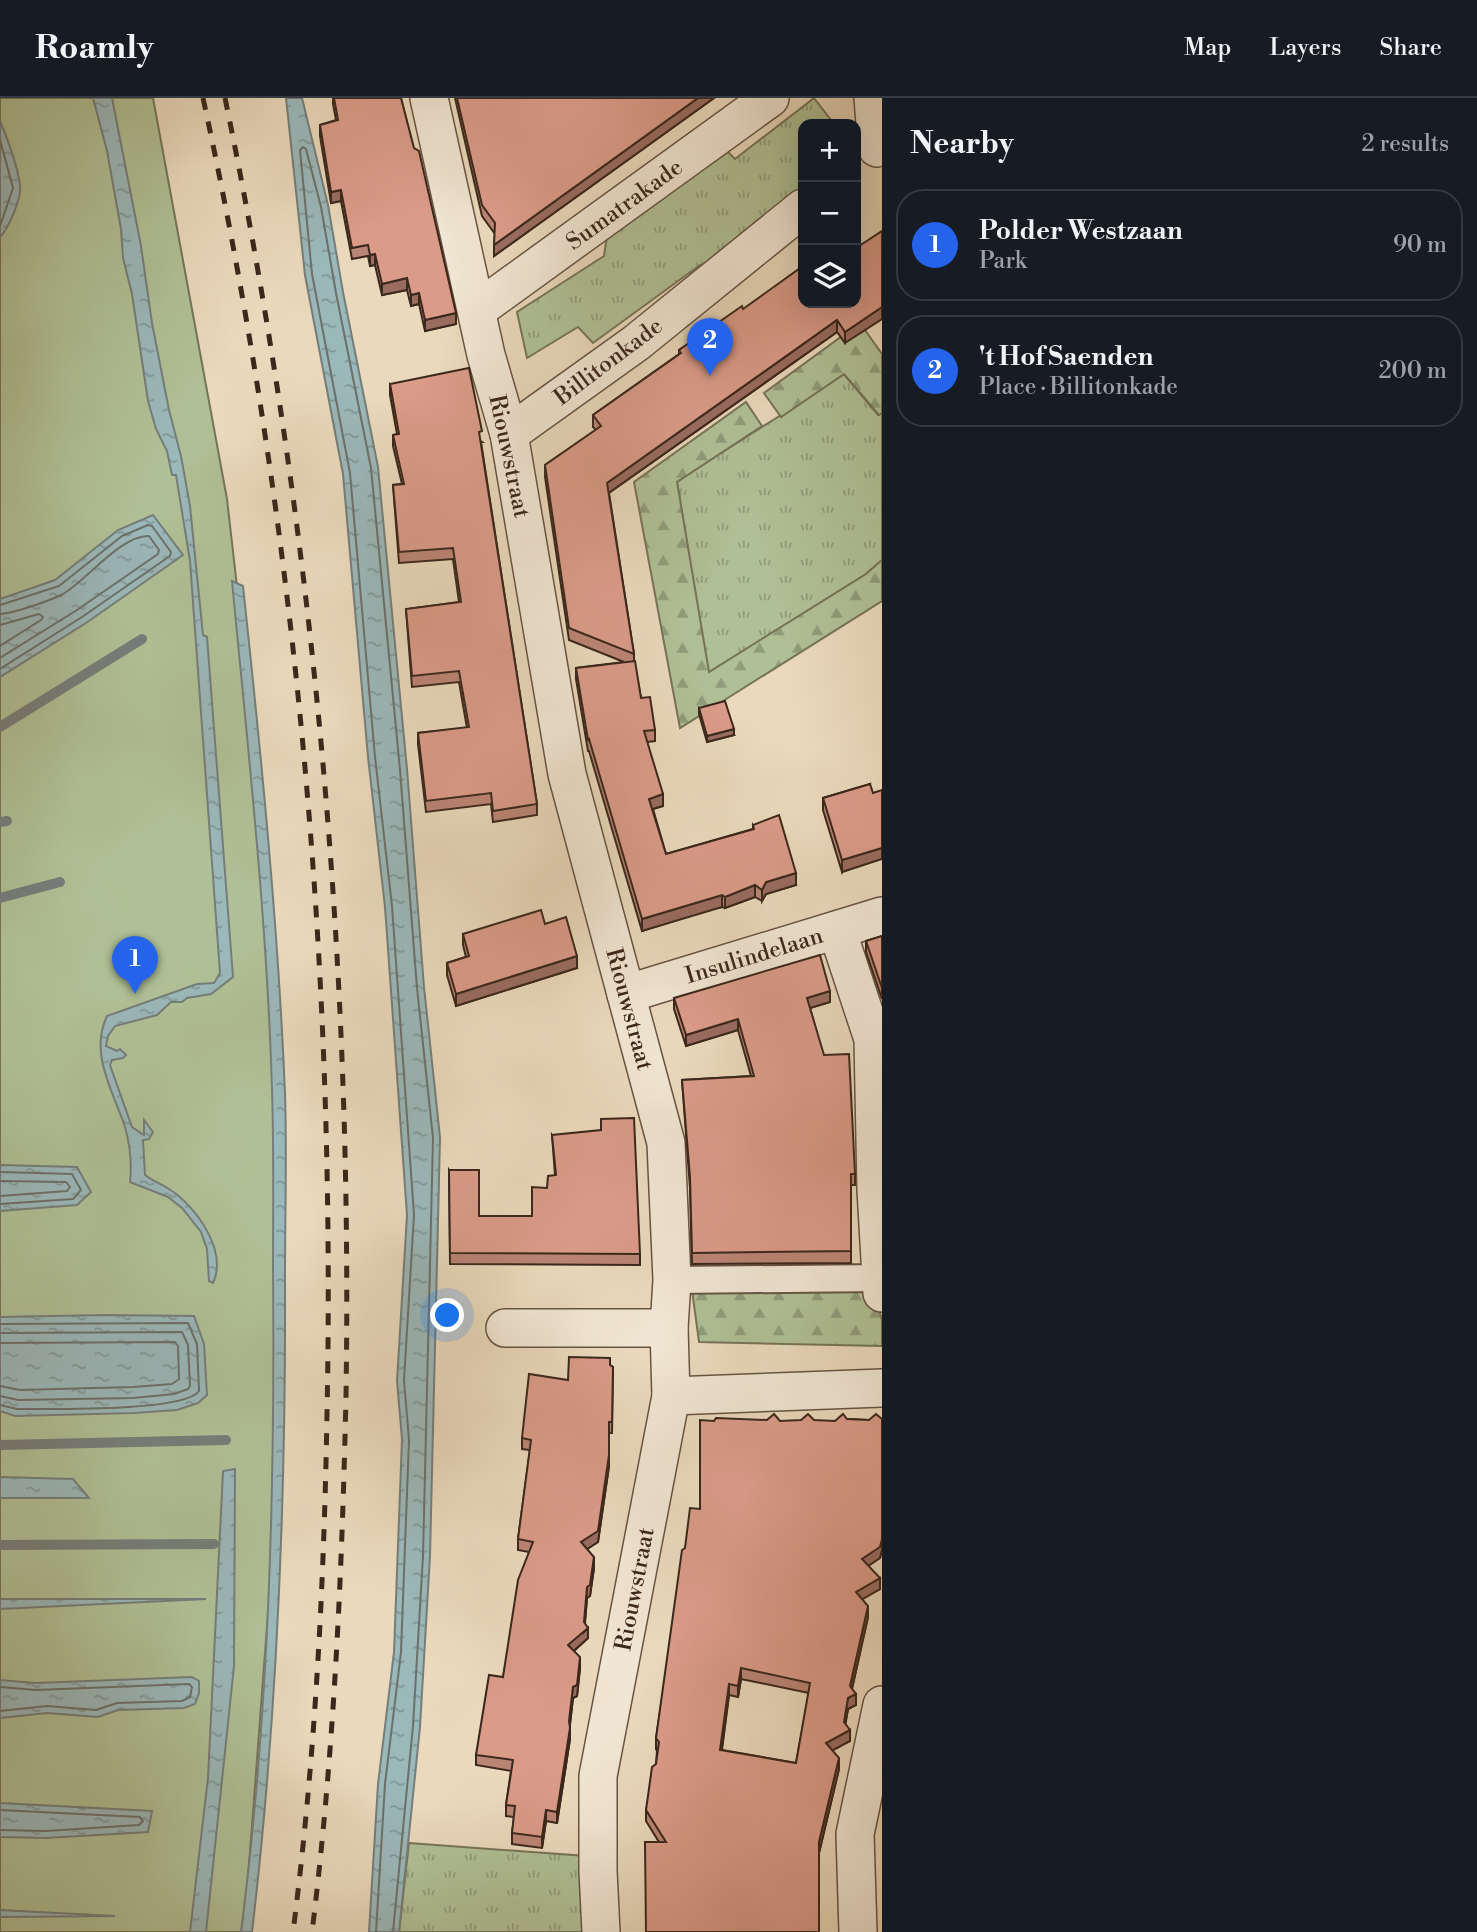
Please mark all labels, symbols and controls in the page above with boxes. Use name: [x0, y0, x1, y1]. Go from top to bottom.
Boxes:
text: Roamly: [35, 28, 154, 69]
text: Map: [1184, 33, 1231, 63]
text: Layers: [1269, 33, 1341, 63]
text: Share: [1379, 33, 1442, 63]
map controls: [798, 119, 861, 308]
button: +: [798, 119, 861, 182]
text: Nearby: [910, 125, 1014, 163]
text: 2 results: [1362, 130, 1449, 158]
street label: Sumatrakade: [561, 153, 688, 256]
button: −: [798, 182, 861, 245]
text: Polder Westzaan: [979, 215, 1183, 247]
text: 1: [929, 231, 941, 259]
text: 90 m: [1393, 231, 1447, 259]
button: layers: [798, 245, 861, 308]
text: Park: [979, 247, 1027, 275]
street label: Billitonkade: [548, 312, 668, 412]
pin: 2: [687, 318, 733, 376]
text: 't Hof Saenden: [979, 341, 1153, 373]
text: 2: [928, 357, 942, 385]
text: 200 m: [1379, 357, 1447, 385]
text: Place · Billitonkade: [979, 373, 1178, 401]
street label: Riouwstraat: [482, 392, 536, 520]
street label: Insulindelaan: [682, 922, 827, 990]
pin: 1: [112, 936, 158, 994]
street label: Riouwstraat: [599, 945, 659, 1073]
your location: [430, 1298, 464, 1332]
street label: Riouwstraat: [609, 1525, 661, 1653]

